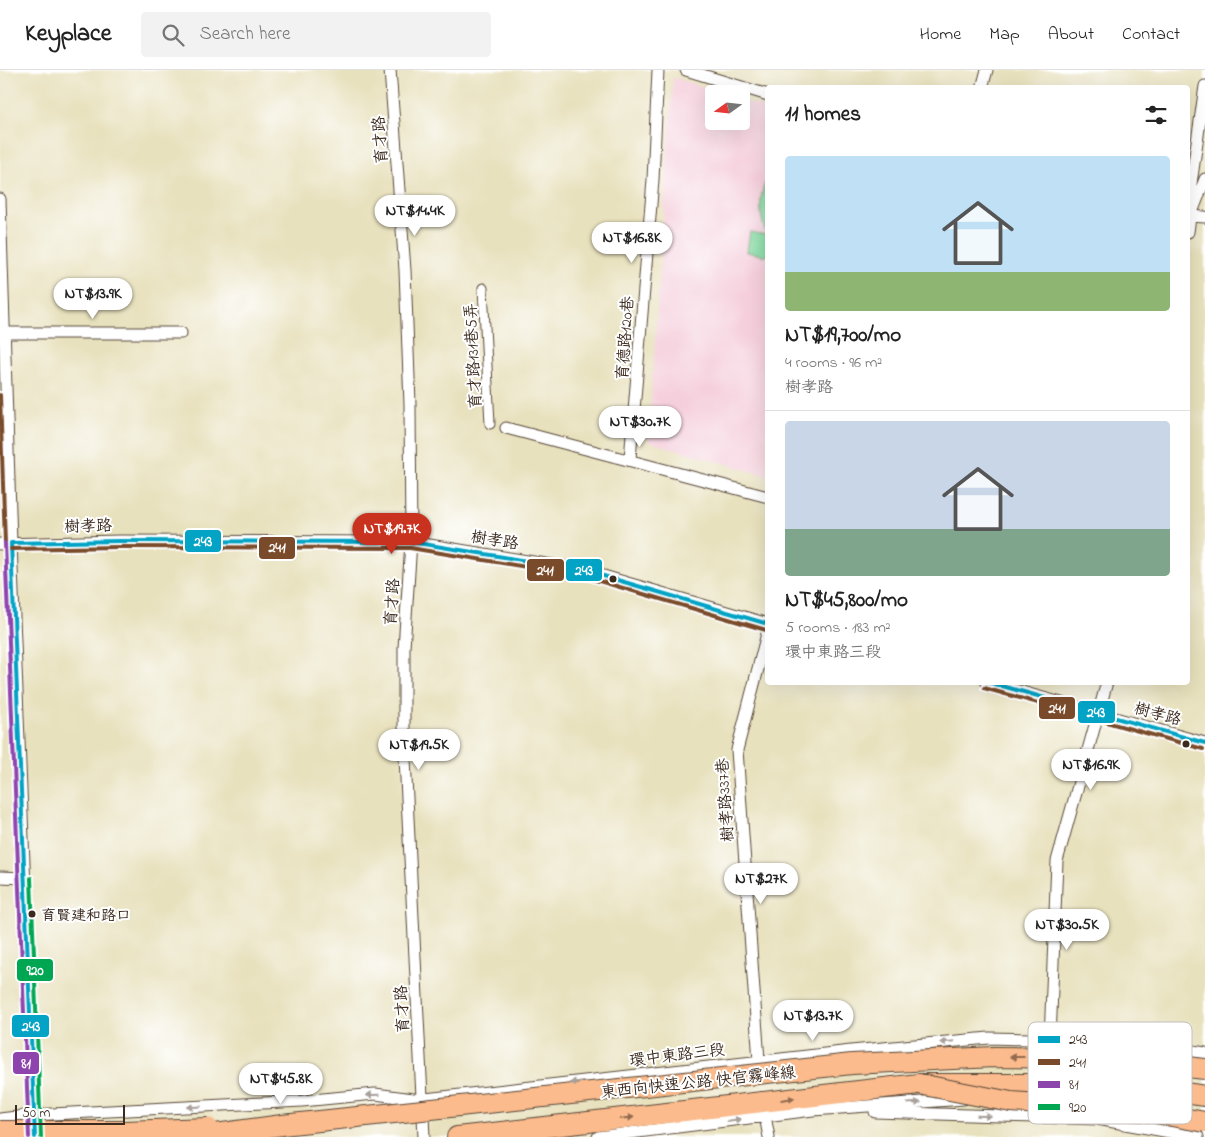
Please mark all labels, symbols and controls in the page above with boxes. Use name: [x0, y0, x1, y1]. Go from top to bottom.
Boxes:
search box: [141, 12, 491, 57]
text: Keyplace: [25, 17, 111, 52]
icon: search: [159, 21, 187, 49]
text: Search here: [199, 21, 291, 48]
text: Home: [920, 22, 961, 48]
text: Map: [989, 22, 1020, 48]
text: About: [1048, 22, 1094, 48]
text: Contact: [1122, 22, 1180, 48]
north arrow: [705, 85, 750, 130]
map controls: [705, 85, 750, 130]
text: 11 homes: [785, 100, 861, 130]
icon: filters: [1142, 101, 1170, 129]
street label: 育才路: [367, 115, 395, 165]
icon: home: [933, 188, 1023, 278]
pin: NT$14.4K: [363, 194, 467, 237]
text: NT$14.4K: [386, 199, 444, 223]
pin: NT$16.8K: [580, 222, 684, 264]
text: NT$16.8K: [603, 226, 661, 250]
pin: NT$13.9K: [41, 278, 145, 320]
text: NT$13.9K: [64, 282, 122, 306]
street label: 育德路120巷: [611, 295, 641, 381]
street label: 育才路131巷5弄: [459, 302, 489, 409]
text: NT$19,700/mo: [785, 321, 901, 351]
text: 4 rooms · 96 m²: [785, 351, 882, 375]
text: 樹孝路: [785, 376, 833, 400]
pin: NT$30.7K: [588, 406, 692, 448]
text: NT$30.7K: [610, 410, 670, 434]
icon: home: [933, 454, 1023, 544]
pin: NT$19.7K: [340, 512, 444, 555]
street label: 樹孝路: [64, 514, 112, 540]
text: NT$19.7K: [363, 517, 421, 541]
street label: 樹孝路: [469, 525, 520, 557]
line badge: 243: [184, 529, 222, 553]
text: 243: [193, 532, 212, 553]
line badge: 241: [258, 536, 296, 560]
text: 241: [267, 538, 286, 559]
line badge: 241: [526, 558, 565, 582]
line badge: 243: [565, 558, 603, 582]
text: 241: [535, 561, 554, 582]
text: 243: [574, 561, 593, 582]
unlabelled marker: [608, 574, 618, 584]
street label: 育才路: [379, 577, 407, 627]
text: NT$45,800/mo: [785, 586, 908, 616]
text: 5 rooms · 183 m²: [785, 616, 891, 640]
text: 環中東路三段: [785, 641, 881, 665]
line badge: 241: [1038, 696, 1076, 720]
street label: 樹孝路: [1131, 697, 1184, 733]
text: 241: [1047, 699, 1066, 720]
line badge: 243: [1077, 700, 1116, 724]
text: 243: [1086, 703, 1105, 724]
pin: NT$19.5K: [367, 728, 471, 771]
text: NT$19.5K: [389, 733, 449, 757]
unlabelled marker: [1181, 739, 1191, 749]
pin: NT$16.9K: [1039, 748, 1143, 791]
text: NT$16.9K: [1062, 753, 1120, 777]
street label: 樹孝路337巷: [711, 757, 741, 843]
pin: NT$27K: [720, 862, 802, 905]
text: NT$27K: [735, 867, 787, 891]
place label: 育賢建和路口: [41, 905, 131, 927]
pin: NT$30.5K: [1015, 908, 1119, 951]
marker: 育賢建和路口: [27, 909, 37, 919]
text: NT$30.5K: [1035, 913, 1099, 937]
line badge: 920: [16, 958, 54, 982]
text: 920: [25, 961, 44, 982]
street label: 育才路: [390, 984, 416, 1033]
pin: NT$13.7K: [761, 1000, 865, 1042]
text: NT$13.7K: [784, 1004, 842, 1028]
line badge: 243: [11, 1014, 50, 1038]
text: 243: [21, 1017, 40, 1038]
legend: [1028, 1022, 1192, 1124]
text: 243: [1069, 1030, 1088, 1051]
street label: 環中東路三段: [628, 1038, 726, 1074]
one-way arrow: [939, 1038, 955, 1046]
line badge: 81: [12, 1051, 40, 1075]
one-way arrow: [1009, 1053, 1025, 1061]
text: 241: [1069, 1053, 1087, 1074]
text: 81: [20, 1054, 31, 1075]
street label: 東西向快速公路 快官霧峰線: [599, 1061, 797, 1105]
pin: NT$45.8K: [229, 1062, 333, 1105]
text: NT$45.8K: [250, 1067, 312, 1091]
text: 81: [1069, 1075, 1079, 1096]
one-way arrow: [569, 1078, 585, 1086]
one-way arrow: [365, 1091, 381, 1099]
one-way arrow: [781, 1095, 797, 1103]
text: 920: [1069, 1098, 1086, 1119]
one-way arrow: [906, 1099, 922, 1107]
scale bar: [15, 1102, 125, 1125]
text: 50 m: [22, 1103, 50, 1124]
one-way arrow: [185, 1103, 201, 1111]
one-way arrow: [976, 1112, 992, 1120]
one-way arrow: [619, 1114, 635, 1122]
one-way arrow: [726, 1116, 742, 1124]

